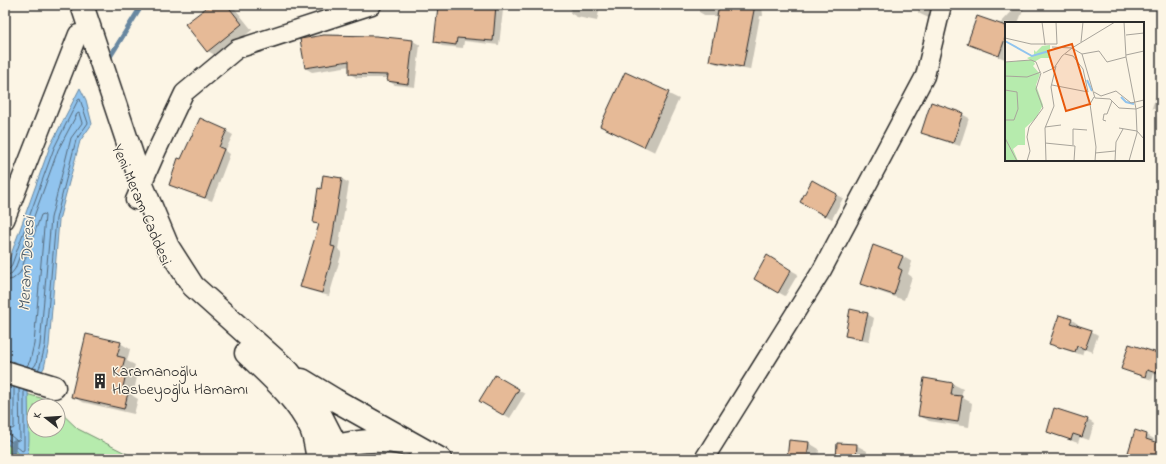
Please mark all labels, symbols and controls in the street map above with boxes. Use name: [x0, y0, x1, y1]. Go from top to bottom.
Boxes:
inset map: [1005, 22, 1144, 161]
street label: Yeni Meram Caddesi: [105, 141, 177, 270]
water label: Meram Deresi: [12, 214, 42, 312]
place label: Karamanoğlu Hasbeyoğlu Hamamı: [112, 360, 248, 402]
building icon: Karamanoğlu Hasbeyoğlu Hamamı: [91, 372, 109, 390]
north arrow: [26, 398, 66, 438]
text: K: [29, 410, 46, 420]

